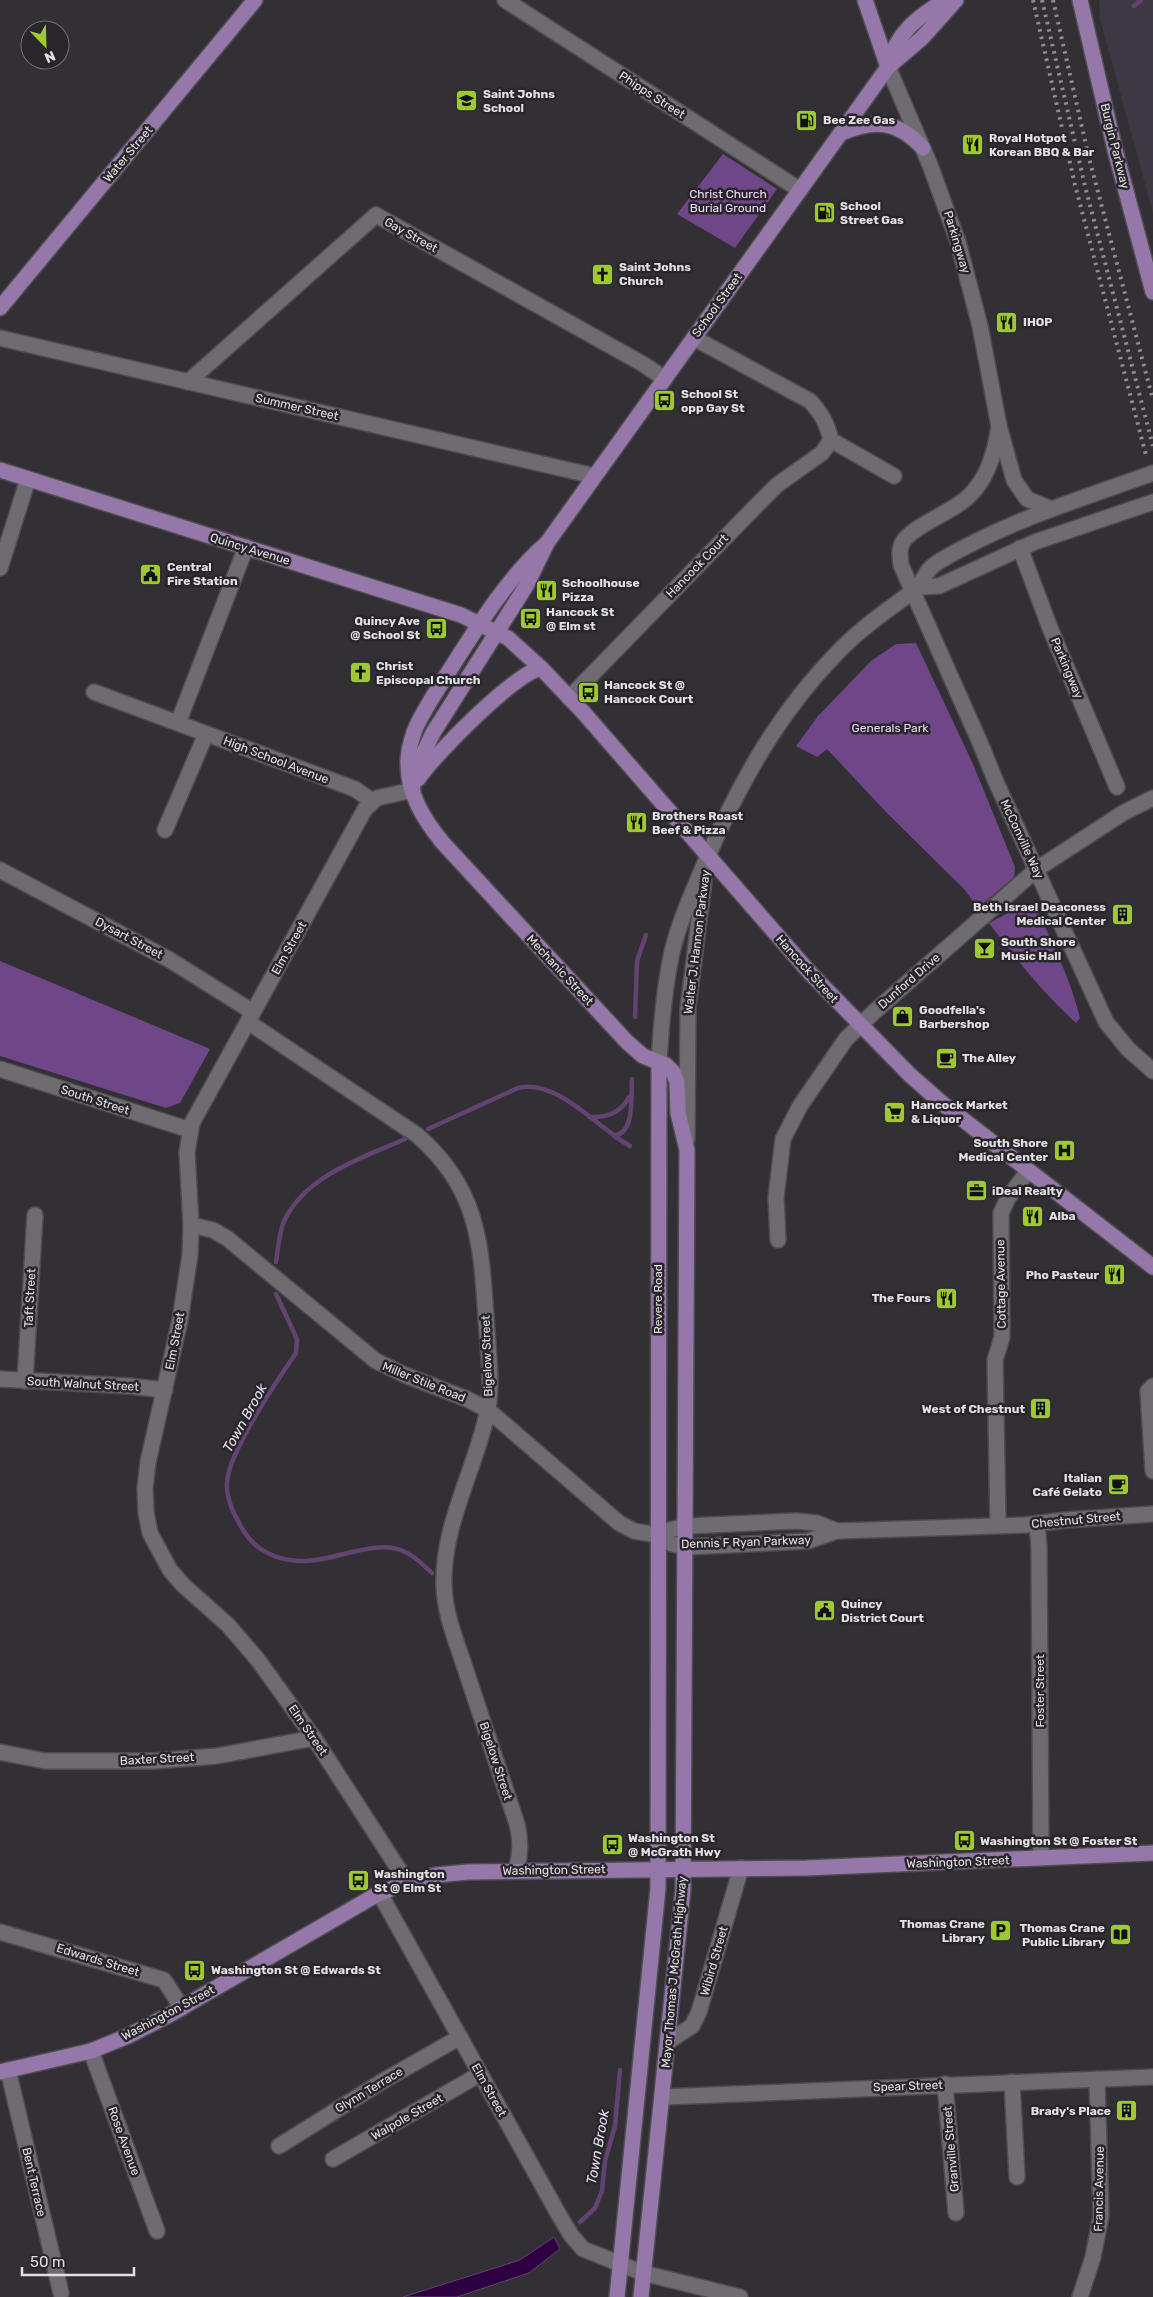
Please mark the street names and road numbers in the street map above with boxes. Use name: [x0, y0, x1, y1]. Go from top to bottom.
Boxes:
street label: Phipps Street: [616, 68, 688, 122]
street label: Burgin Parkway: [1098, 102, 1132, 190]
street label: Water Street: [100, 123, 156, 185]
street label: Parkingway: [941, 209, 973, 275]
street label: Gay Street: [382, 215, 440, 255]
street label: School Street: [689, 270, 745, 340]
street label: Summer Street: [254, 391, 340, 423]
street label: Quincy Avenue: [208, 530, 292, 568]
street label: Hancock Court: [663, 531, 731, 601]
street label: Parkingway: [1048, 635, 1086, 701]
street label: High School Avenue: [221, 733, 331, 787]
street label: McConville Way: [998, 797, 1047, 881]
street label: Walter J. Hannon Parkway: [681, 869, 713, 1015]
street label: Dysart Street: [93, 914, 165, 962]
street label: Elm Street: [269, 919, 309, 977]
street label: Mechanic Street: [524, 932, 596, 1008]
street label: Hancock Street: [773, 932, 841, 1006]
street label: Dunford Drive: [875, 950, 943, 1012]
street label: South Street: [59, 1082, 131, 1118]
street label: Cottage Avenue: [993, 1239, 1009, 1329]
street label: Revere Road: [651, 1264, 665, 1334]
street label: Taft Street: [21, 1268, 39, 1328]
street label: Elm Street: [163, 1311, 188, 1371]
street label: Bigelow Street: [479, 1315, 495, 1397]
street label: Miller Stile Road: [380, 1359, 468, 1405]
street label: South Walnut Street: [27, 1374, 140, 1394]
street label: Chestnut Street: [1031, 1509, 1122, 1531]
street label: Dennis F Ryan Parkway: [681, 1533, 812, 1551]
street label: Foster Street: [1033, 1654, 1047, 1728]
street label: Elm Street: [285, 1702, 331, 1758]
street label: Bigelow Street: [477, 1720, 515, 1802]
street label: Baxter Street: [119, 1750, 195, 1768]
street label: Washington Street: [906, 1853, 1010, 1871]
street label: Washington Street: [502, 1862, 606, 1878]
street label: Mayor Thomas J McGrath Highway: [659, 1875, 689, 2069]
street label: Wibird Street: [697, 1924, 731, 1997]
street label: Edwards Street: [55, 1941, 141, 1979]
street label: Washington Street: [119, 1982, 217, 2043]
street label: Elm Street: [469, 2061, 509, 2119]
street label: Glynn Terrace: [333, 2064, 406, 2116]
street label: Spear Street: [873, 2078, 943, 2094]
street label: Walpole Street: [369, 2091, 445, 2143]
street label: Rose Avenue: [105, 2105, 143, 2178]
street label: Granville Street: [940, 2105, 962, 2192]
street label: Bent Terrace: [19, 2146, 49, 2218]
street label: Francis Avenue: [1091, 2146, 1107, 2232]

